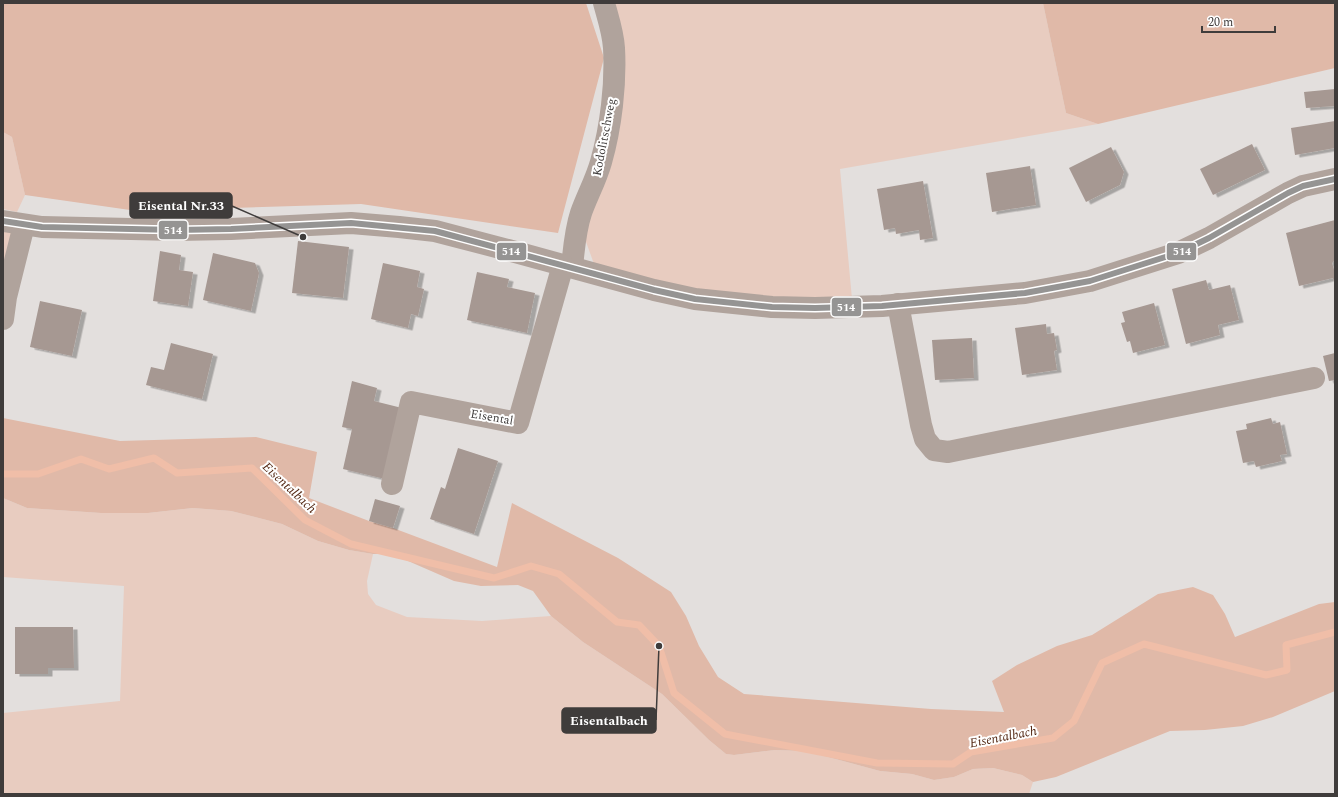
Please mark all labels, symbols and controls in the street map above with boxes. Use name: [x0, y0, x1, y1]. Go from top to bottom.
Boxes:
scale bar: [1202, 8, 1275, 34]
text: 20 m: [1208, 13, 1233, 32]
street label: Kodolitschweg: [588, 97, 621, 178]
callout: Eisental Nr.33: [130, 193, 232, 218]
text: Eisental Nr.33: [138, 196, 224, 216]
line badge: 514: [158, 220, 188, 240]
text: 514: [164, 222, 183, 239]
line badge: 514: [496, 242, 527, 261]
line badge: 514: [1166, 242, 1197, 261]
text: 514: [502, 243, 521, 260]
text: 514: [1173, 243, 1192, 260]
line badge: 514: [831, 297, 862, 317]
text: 514: [837, 299, 856, 316]
street label: Eisental: [469, 404, 515, 431]
water label: Eisentalbach: [258, 457, 321, 518]
callout: Eisentalbach: [562, 708, 656, 733]
text: Eisentalbach: [570, 711, 648, 731]
water label: Eisentalbach: [968, 721, 1039, 753]

